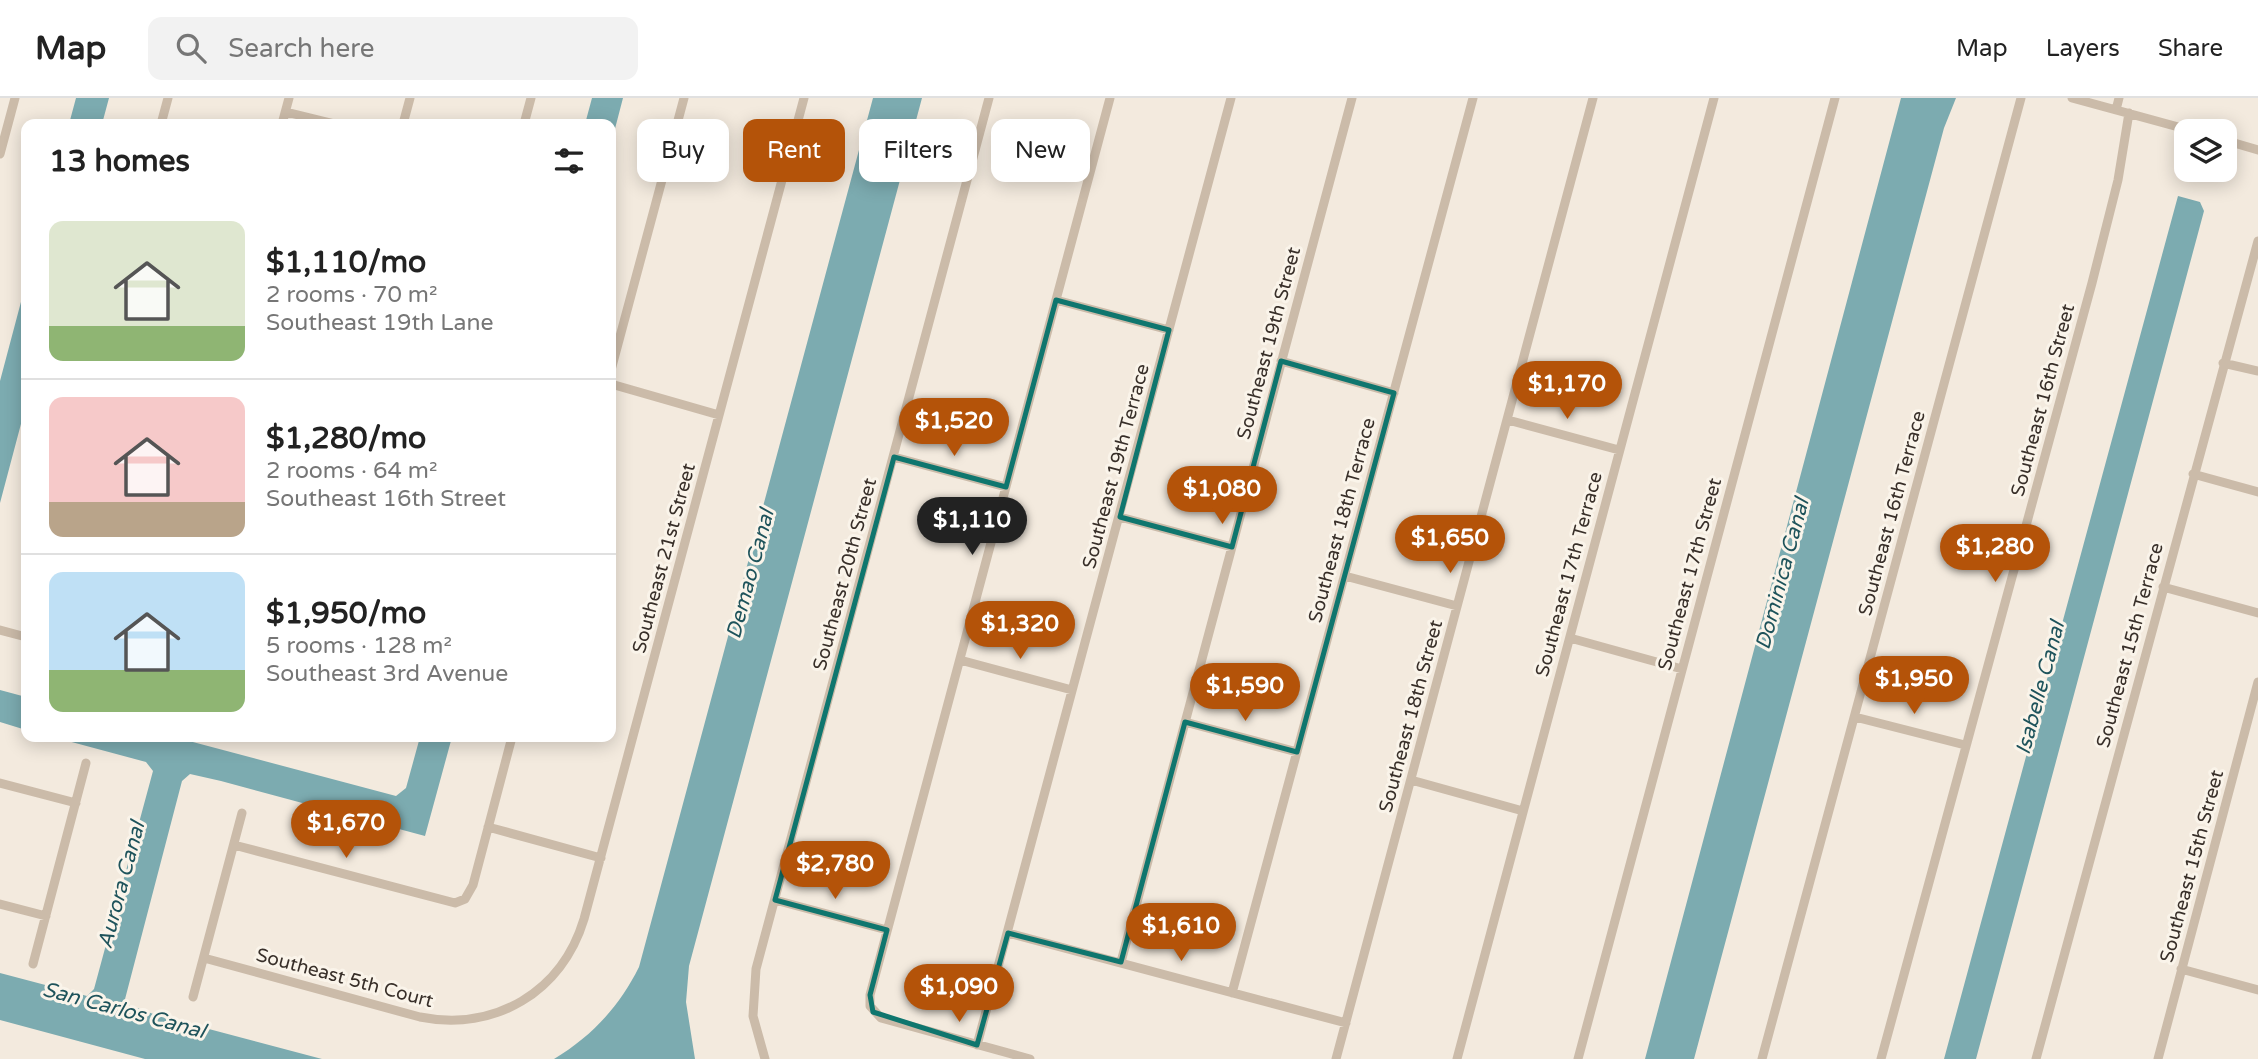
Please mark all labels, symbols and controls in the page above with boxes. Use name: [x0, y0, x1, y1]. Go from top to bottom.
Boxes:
search box: [148, 17, 638, 80]
text: Map: [35, 29, 106, 68]
icon: search: [172, 29, 210, 67]
text: Search here: [228, 33, 374, 64]
text: Map: [1956, 34, 2008, 63]
text: Layers: [2046, 34, 2120, 63]
text: Share: [2158, 34, 2223, 63]
chip: Buy: [637, 119, 729, 182]
chip: Rent: [743, 119, 845, 182]
chip: Filters: [859, 119, 977, 182]
chip: New: [991, 119, 1090, 182]
map controls: [2174, 119, 2237, 182]
button: layers: [2174, 119, 2237, 182]
icon: filters: [550, 142, 588, 180]
text: 13 homes: [49, 143, 190, 180]
text: $1,110/mo: [266, 244, 426, 281]
street label: Southeast 19th Street: [1233, 245, 1305, 442]
icon: home: [105, 249, 189, 333]
text: 2 rooms · 70 m²: [266, 281, 437, 309]
street label: Southeast 16th Street: [2007, 302, 2079, 499]
text: Southeast 19th Lane: [266, 309, 493, 337]
street label: Southeast 19th Terrace: [1078, 361, 1154, 571]
pin: $1,170: [1510, 362, 1624, 421]
text: $1,170: [1528, 370, 1606, 398]
pin: $1,520: [897, 398, 1011, 458]
text: $1,520: [915, 407, 993, 435]
street label: Southeast 16th Terrace: [1854, 408, 1930, 618]
street label: Southeast 18th Terrace: [1304, 415, 1380, 625]
text: $1,280/mo: [266, 420, 426, 457]
icon: home: [105, 425, 189, 509]
text: 2 rooms · 64 m²: [266, 457, 437, 485]
street label: Southeast 21st Street: [628, 461, 700, 656]
pin: $1,080: [1165, 466, 1279, 526]
street label: Southeast 17th Terrace: [1531, 469, 1607, 679]
text: $1,080: [1183, 475, 1261, 503]
street label: Southeast 20th Street: [809, 476, 881, 673]
street label: Southeast 17th Street: [1654, 476, 1726, 673]
text: Southeast 16th Street: [266, 485, 506, 513]
water label: Dominica Canal: [1750, 493, 1815, 652]
pin: $1,110: [915, 498, 1029, 557]
water label: Demao Canal: [721, 504, 780, 642]
text: $1,110: [933, 506, 1011, 534]
pin: $1,650: [1393, 516, 1507, 575]
text: $1,650: [1411, 524, 1489, 552]
pin: $1,280: [1938, 524, 2052, 584]
text: $1,280: [1956, 533, 2034, 561]
street label: Southeast 15th Terrace: [2092, 540, 2168, 750]
text: $1,950/mo: [266, 595, 426, 632]
icon: home: [105, 600, 189, 684]
pin: $1,320: [963, 602, 1077, 661]
text: $1,320: [981, 610, 1059, 638]
water label: Isabelle Canal: [2011, 616, 2071, 757]
street label: Southeast 18th Street: [1375, 618, 1447, 815]
text: 5 rooms · 128 m²: [266, 632, 452, 660]
pin: $1,950: [1857, 656, 1971, 716]
text: Southeast 3rd Avenue: [266, 660, 508, 688]
pin: $1,590: [1188, 664, 1302, 723]
text: $1,950: [1875, 665, 1953, 693]
text: $1,590: [1206, 672, 1284, 700]
street label: Southeast 15th Street: [2156, 768, 2228, 965]
pin: $1,670: [289, 800, 403, 860]
text: $1,670: [307, 809, 385, 837]
water label: Aurora Canal: [93, 816, 151, 951]
pin: $2,780: [778, 842, 892, 901]
text: $2,780: [796, 850, 874, 878]
pin: $1,610: [1124, 904, 1238, 963]
text: $1,610: [1142, 912, 1220, 940]
street label: Southeast 5th Court: [254, 944, 436, 1012]
pin: $1,090: [902, 964, 1016, 1024]
text: $1,090: [920, 973, 998, 1001]
water label: San Carlos Canal: [40, 977, 211, 1045]

